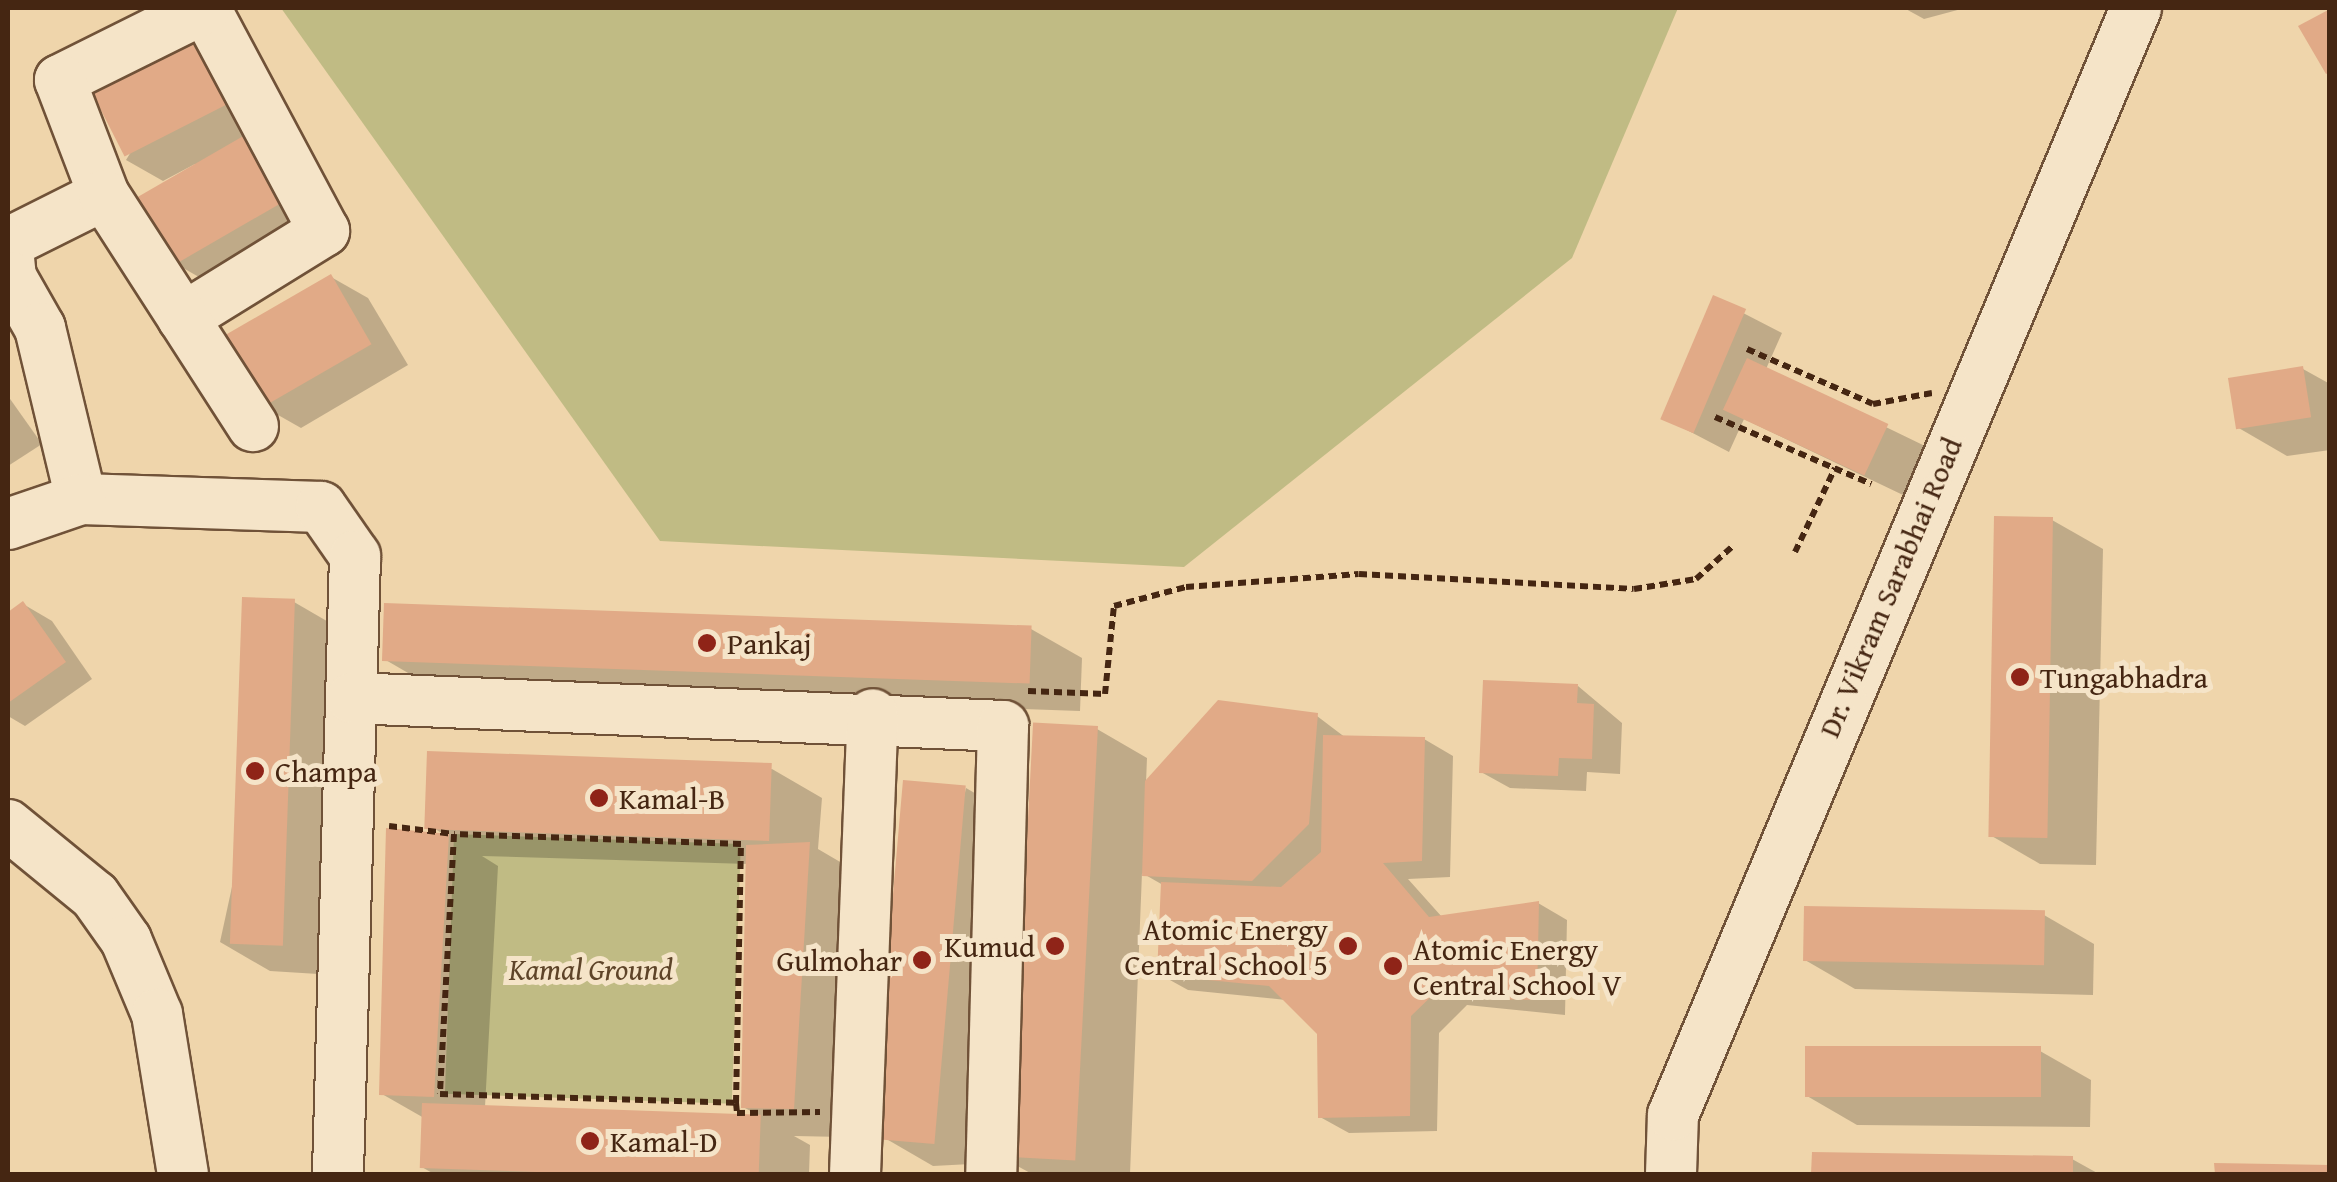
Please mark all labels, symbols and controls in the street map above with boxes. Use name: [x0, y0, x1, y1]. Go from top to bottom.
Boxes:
street label: Dr. Vikram Sarabhai Road: [1810, 432, 1970, 742]
place label: Pankaj: [727, 625, 812, 661]
marker: Pankaj: [696, 632, 718, 654]
place label: Tungabhadra: [2040, 659, 2208, 695]
marker: Tungabhadra: [2009, 666, 2031, 688]
place label: Champa: [275, 753, 377, 789]
marker: Champa: [244, 760, 266, 782]
place label: Kamal-B: [619, 780, 725, 816]
marker: Kamal-B: [588, 787, 610, 809]
place label: Atomic Energy Central School 5: [1124, 911, 1328, 982]
place label: Kumud: [944, 928, 1035, 964]
place label: Atomic Energy Central School V: [1413, 931, 1622, 1002]
marker: Kumud: [1044, 935, 1066, 957]
marker: Atomic Energy Central School 5: [1337, 935, 1359, 957]
place label: Gulmohar: [776, 942, 902, 978]
marker: Gulmohar: [911, 949, 933, 971]
park label: Kamal Ground: [509, 951, 673, 987]
marker: Atomic Energy Central School V: [1382, 955, 1404, 977]
place label: Kamal-D: [610, 1123, 718, 1159]
marker: Kamal-D: [579, 1130, 601, 1152]

